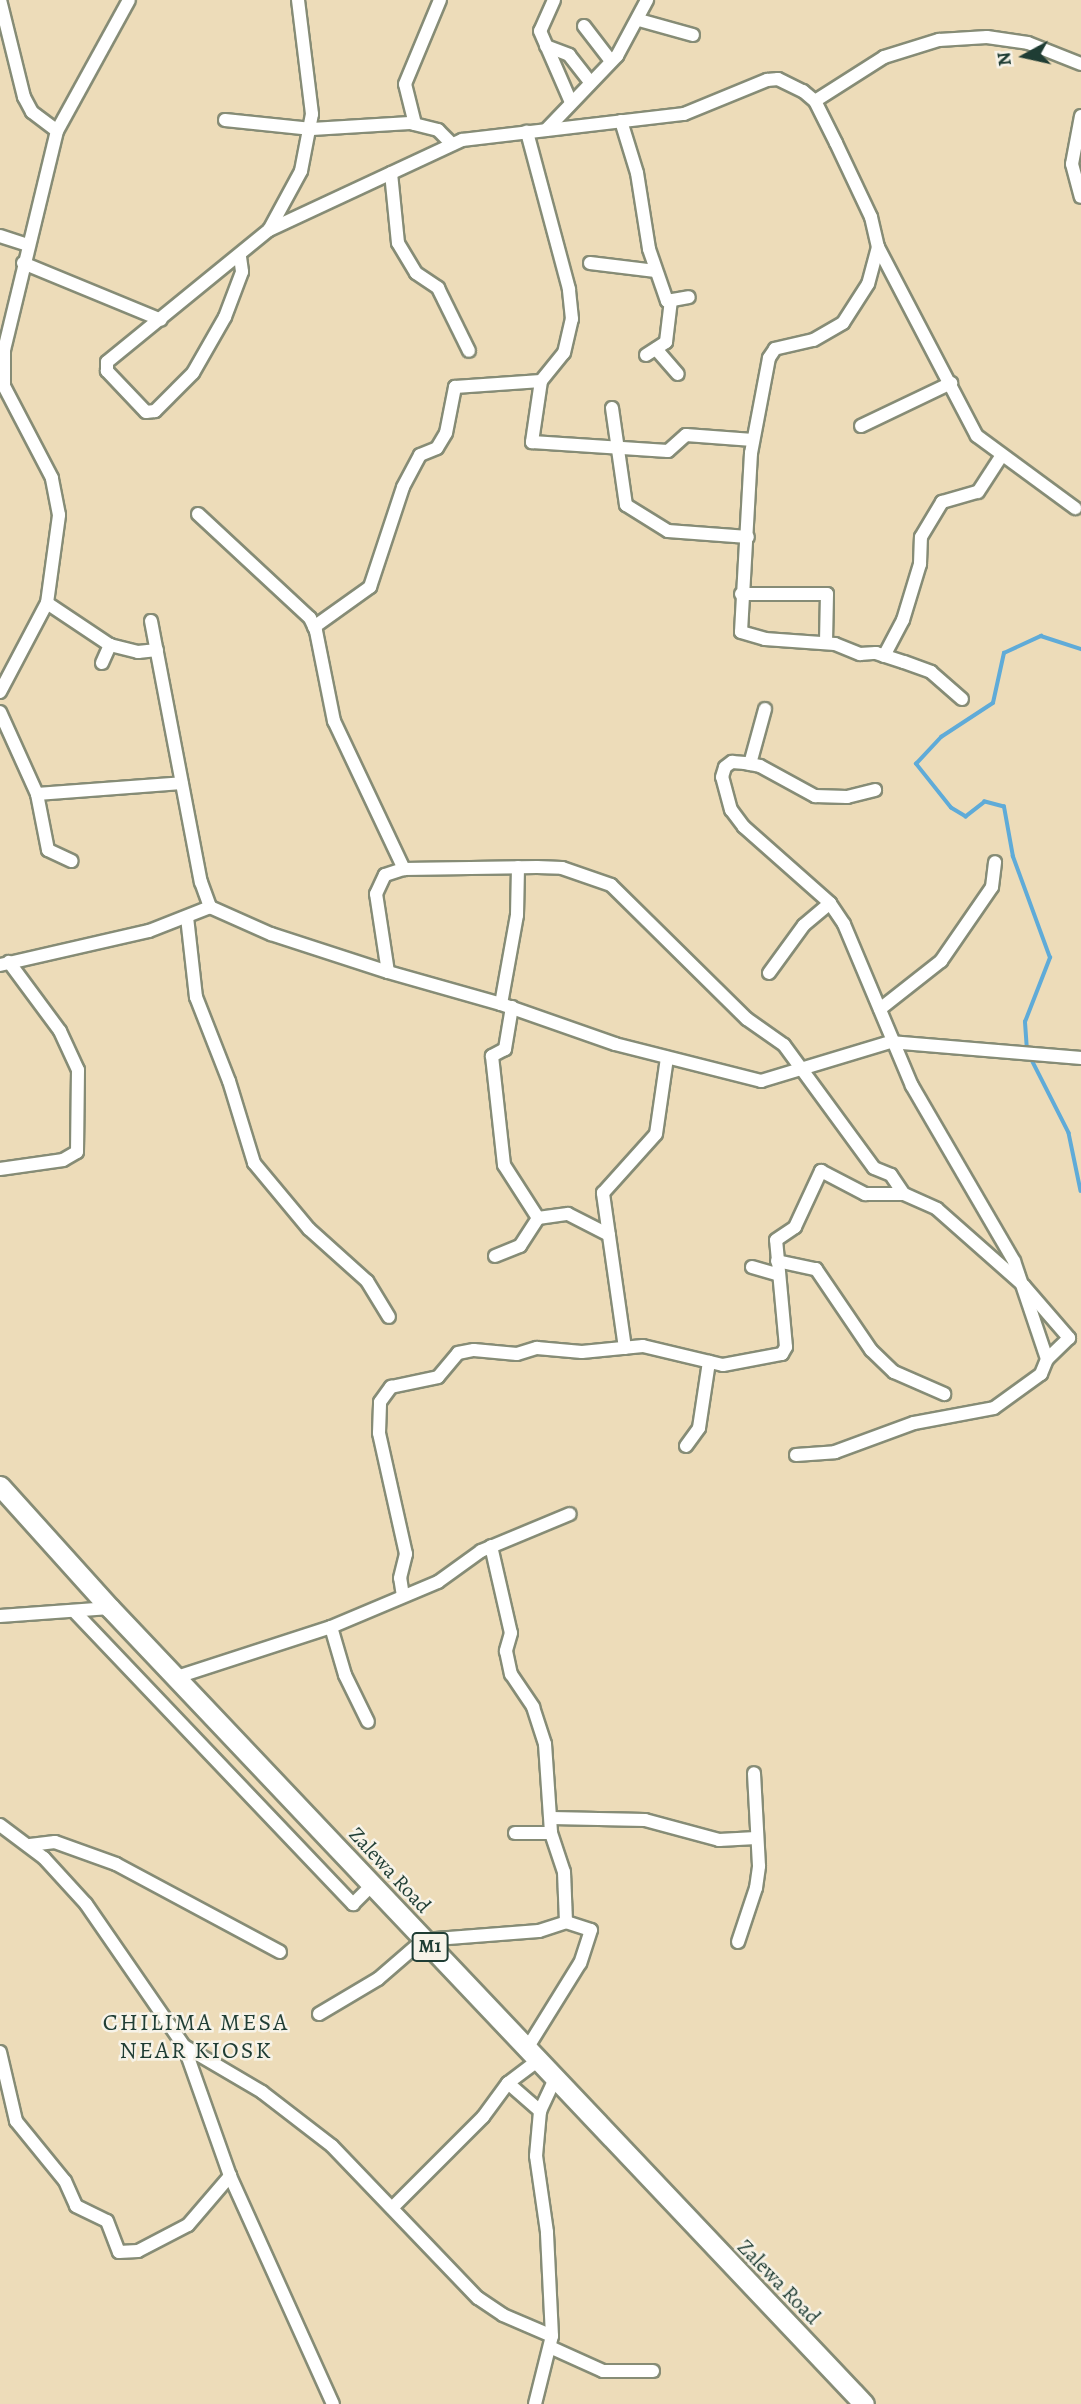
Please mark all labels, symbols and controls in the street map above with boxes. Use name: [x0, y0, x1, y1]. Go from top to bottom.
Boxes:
north arrow: [990, 21, 1060, 91]
text: N: [990, 50, 1018, 68]
street label: Zalewa Road: [344, 1822, 436, 1918]
road number: M1: [411, 1932, 449, 1963]
district label: CHILIMA MESA NEAR KIOSK: [104, 2009, 288, 2065]
street label: Zalewa Road: [732, 2234, 826, 2330]

